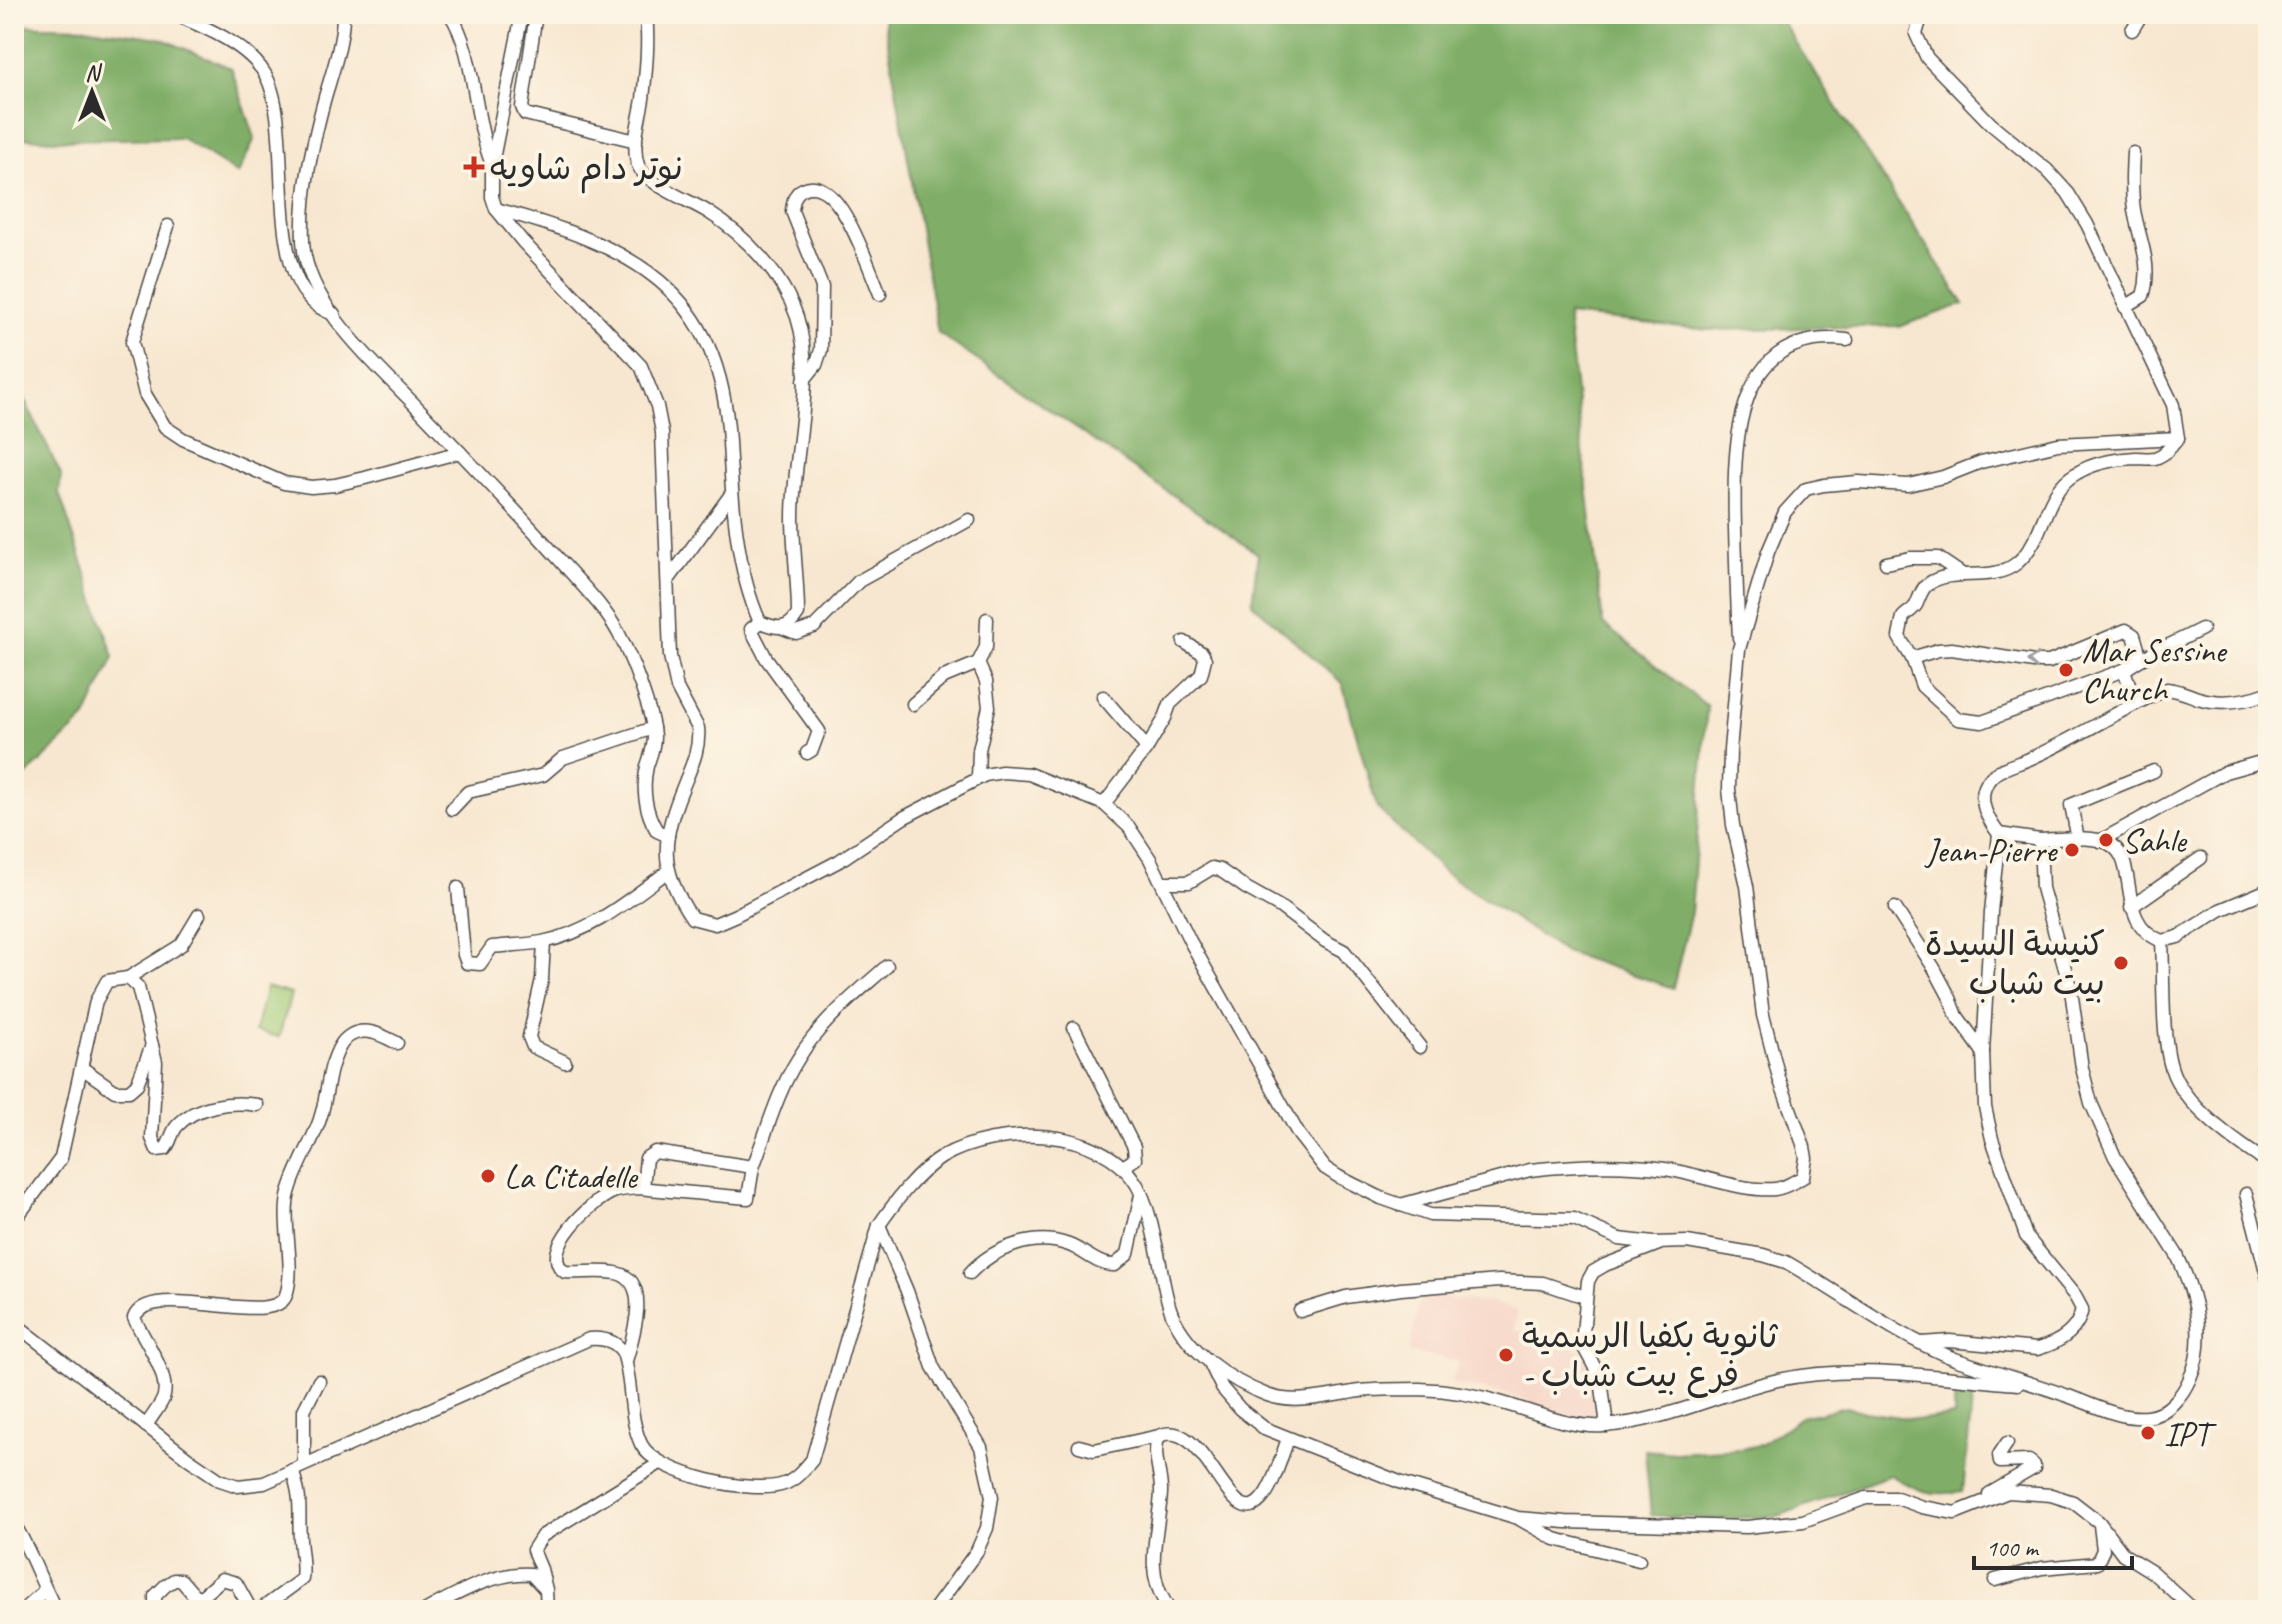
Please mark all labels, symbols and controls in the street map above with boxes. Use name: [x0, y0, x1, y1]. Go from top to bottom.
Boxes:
north arrow: [52, 52, 132, 132]
text: N: [85, 59, 102, 87]
place label: نوتر دام شاويه: [490, 146, 683, 194]
marker: نوتر دام شاويه: [465, 158, 483, 176]
place label: Mar Sessine Church: [2082, 629, 2228, 711]
one-way arrow: [2026, 653, 2039, 670]
marker: Mar Sessine Church: [2057, 661, 2075, 679]
place label: Sahle: [2122, 819, 2188, 862]
place label: Jean-Pierre: [1924, 829, 2058, 872]
marker: Sahle: [2097, 831, 2115, 849]
marker: Jean-Pierre: [2063, 841, 2081, 859]
place label: كنيسة السيدة بيت شباب: [1925, 922, 2105, 1004]
marker: كنيسة السيدة بيت شباب: [2112, 954, 2130, 972]
place label: La Citadelle: [504, 1155, 638, 1198]
marker: La Citadelle: [479, 1167, 497, 1185]
place label: ثانوية بكفيا الرسمية - فرع بيت شباب: [1522, 1314, 1779, 1398]
marker: ثانوية بكفيا الرسمية - فرع بيت شباب: [1497, 1346, 1515, 1364]
place label: IPT: [2164, 1412, 2217, 1455]
marker: IPT: [2139, 1424, 2157, 1442]
scale bar: [1974, 1520, 2132, 1570]
text: 100 m: [1986, 1533, 2040, 1563]

